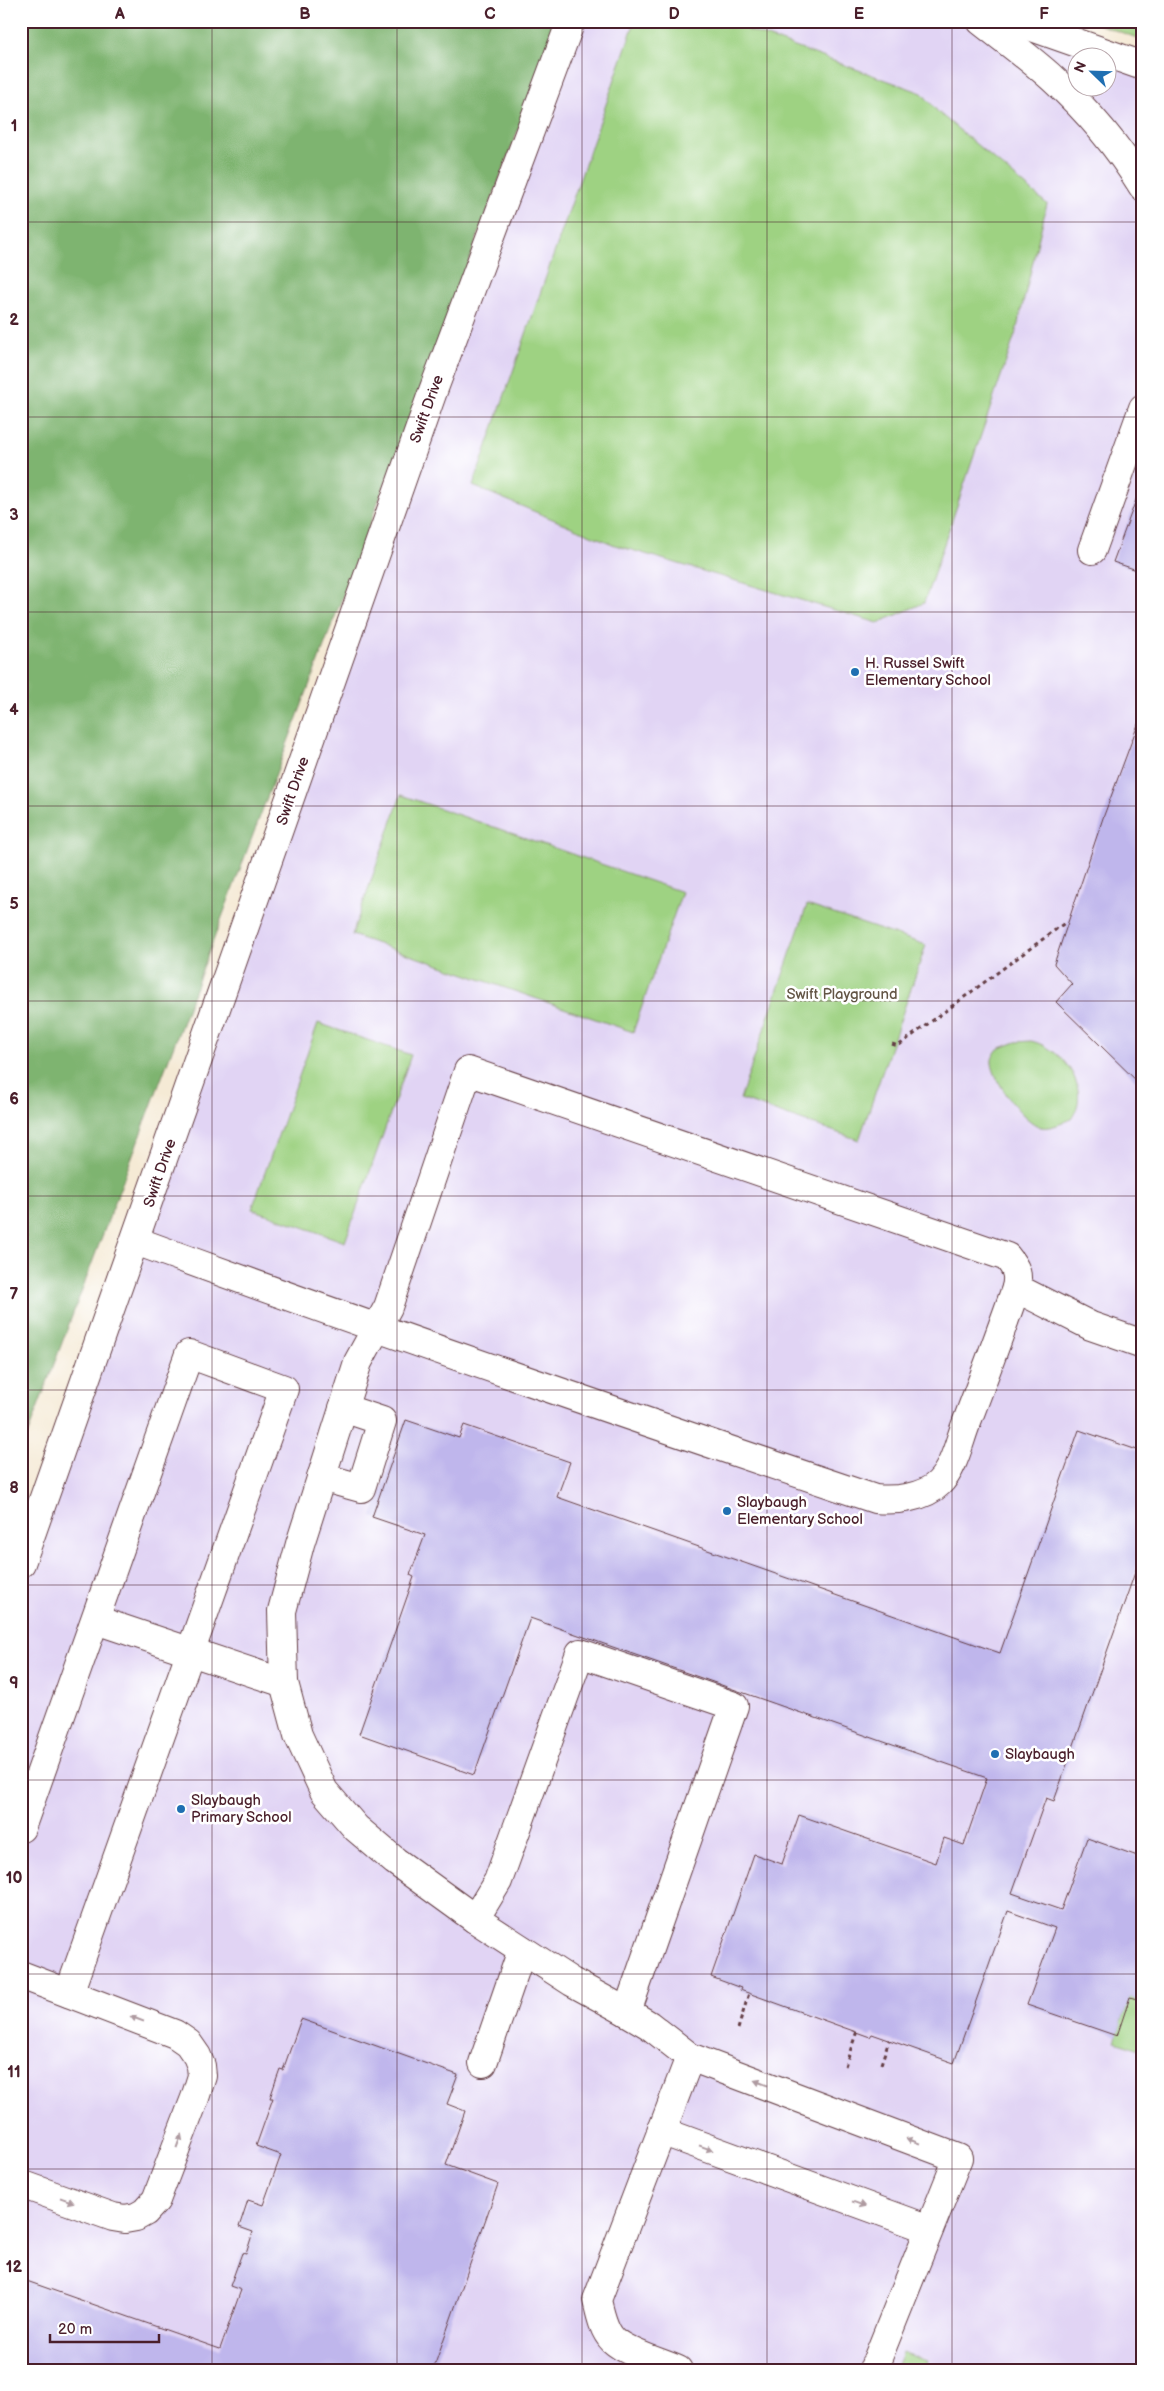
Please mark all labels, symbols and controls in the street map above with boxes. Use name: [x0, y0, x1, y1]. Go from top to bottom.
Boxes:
text: A: [114, 5, 125, 24]
text: B: [299, 5, 311, 24]
text: C: [484, 5, 496, 24]
text: D: [668, 5, 680, 24]
text: E: [854, 5, 864, 24]
text: F: [1039, 5, 1049, 24]
north arrow: [1066, 48, 1116, 98]
text: N: [1071, 59, 1090, 75]
text: 1: [11, 117, 17, 136]
text: 2: [9, 311, 19, 330]
street label: Swift Drive: [406, 372, 448, 446]
text: 3: [9, 506, 19, 525]
place label: H. Russel Swift Elementary School: [865, 654, 991, 690]
marker: H. Russel Swift Elementary School: [849, 666, 861, 678]
text: 4: [9, 701, 19, 720]
street label: Swift Drive: [272, 754, 314, 828]
text: 5: [9, 895, 19, 914]
park label: Swift Playground: [786, 985, 898, 1004]
text: 6: [9, 1090, 19, 1109]
street label: Swift Drive: [139, 1136, 181, 1210]
text: 7: [10, 1285, 19, 1304]
text: 8: [9, 1479, 19, 1498]
place label: Slaybaugh Elementary School: [737, 1493, 863, 1529]
marker: Slaybaugh Elementary School: [721, 1505, 733, 1517]
text: 9: [9, 1674, 19, 1693]
place label: Slaybaugh: [1005, 1745, 1075, 1764]
marker: Slaybaugh: [989, 1748, 1001, 1760]
place label: Slaybaugh Primary School: [191, 1791, 292, 1827]
marker: Slaybaugh Primary School: [175, 1803, 187, 1815]
text: 10: [6, 1869, 22, 1888]
one-way arrow: [129, 2015, 144, 2022]
text: 11: [7, 2063, 21, 2082]
one-way arrow: [753, 2079, 768, 2086]
one-way arrow: [176, 2133, 183, 2148]
one-way arrow: [905, 2137, 920, 2144]
one-way arrow: [699, 2145, 714, 2152]
one-way arrow: [60, 2196, 75, 2204]
one-way arrow: [852, 2200, 867, 2208]
text: 12: [6, 2258, 23, 2277]
scale bar: [50, 2311, 159, 2343]
text: 20 m: [58, 2320, 92, 2339]

